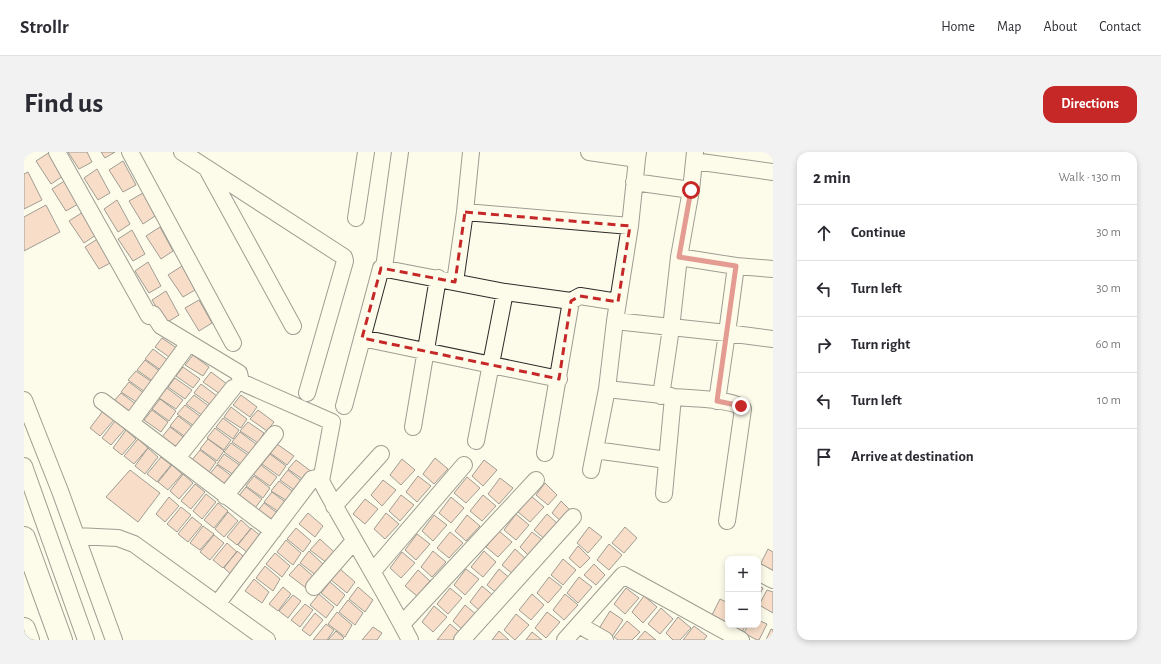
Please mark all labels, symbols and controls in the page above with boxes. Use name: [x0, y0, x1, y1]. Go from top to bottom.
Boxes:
text: Strollr: [20, 18, 69, 37]
text: Home: [941, 20, 975, 34]
text: Map: [997, 20, 1021, 34]
text: About: [1043, 20, 1077, 34]
text: Contact: [1099, 20, 1141, 34]
button: Directions: [1043, 86, 1137, 123]
text: Find us: [24, 90, 103, 118]
text: 2 min: [813, 169, 851, 186]
text: Walk · 130 m: [1058, 171, 1121, 184]
route start: [682, 181, 700, 199]
icon: ahead: [813, 222, 835, 244]
text: Continue: [851, 225, 906, 240]
text: 30 m: [1096, 226, 1121, 239]
icon: left: [813, 278, 835, 300]
text: Turn left: [851, 281, 902, 296]
text: 30 m: [1096, 282, 1121, 295]
icon: right: [813, 334, 835, 356]
text: Turn right: [851, 337, 910, 352]
text: 60 m: [1095, 338, 1121, 351]
icon: left: [813, 390, 835, 412]
text: Turn left: [851, 393, 902, 408]
text: 10 m: [1097, 394, 1121, 407]
route end: [732, 397, 750, 415]
icon: arrive: [813, 446, 835, 468]
text: Arrive at destination: [851, 449, 974, 464]
map controls: [725, 556, 761, 628]
button: +: [725, 556, 761, 592]
button: −: [725, 592, 761, 628]

